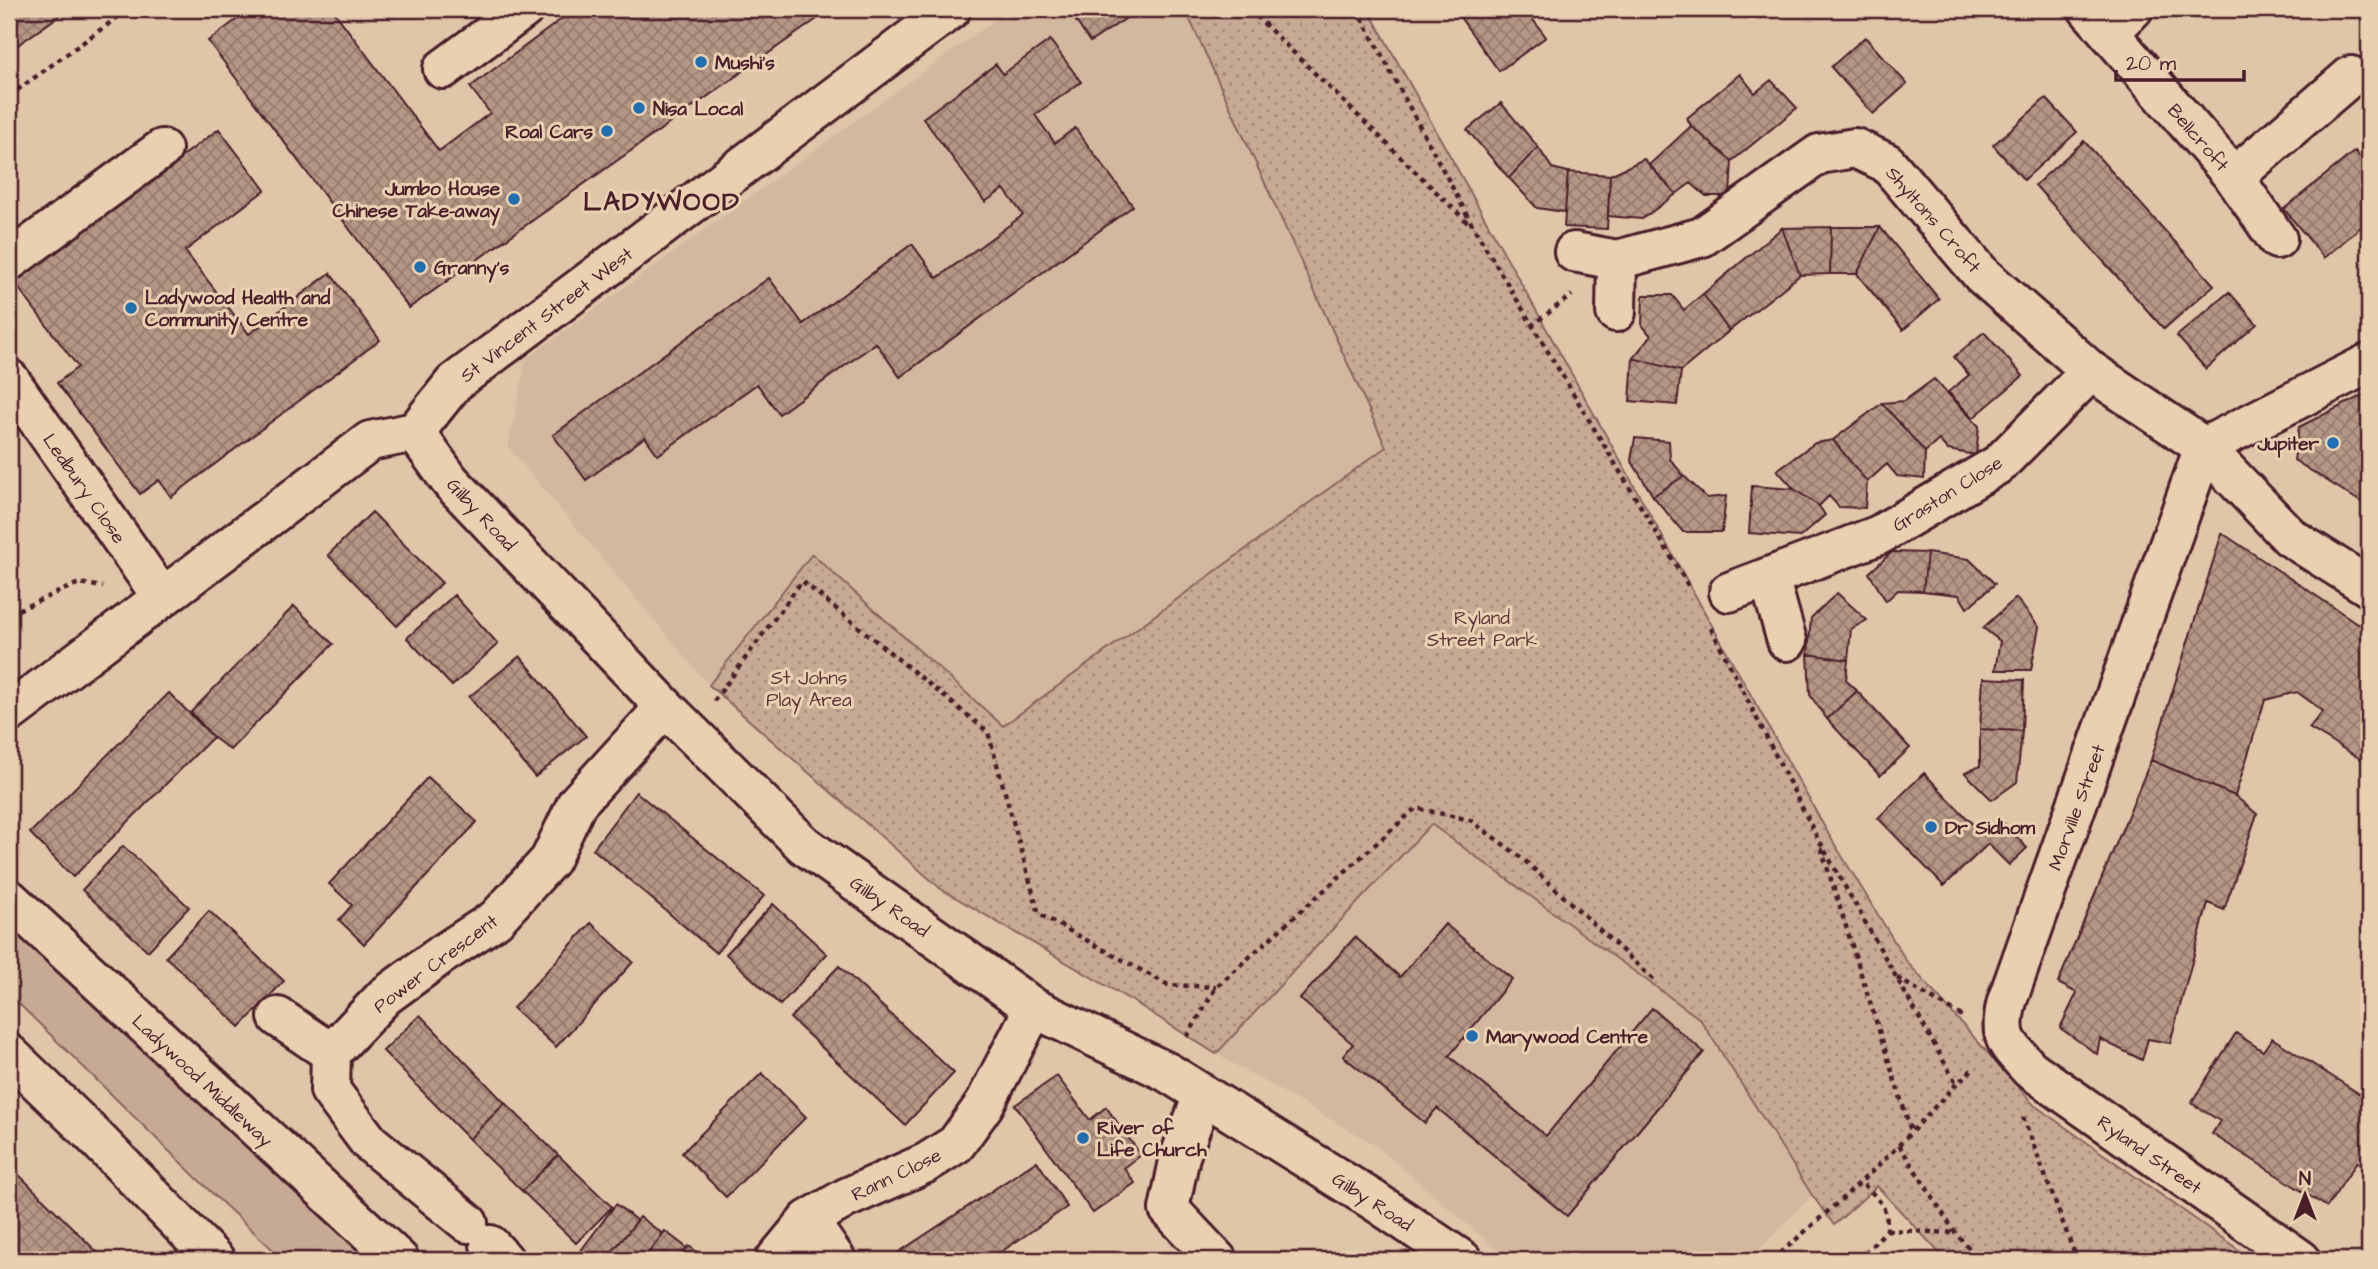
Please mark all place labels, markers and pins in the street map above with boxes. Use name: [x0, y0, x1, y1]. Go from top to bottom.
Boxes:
place label: Mushi's: [715, 50, 775, 77]
marker: Mushi's: [693, 54, 709, 70]
place label: Nisa Local: [653, 96, 743, 123]
marker: Nisa Local: [631, 100, 647, 116]
place label: Roal Cars: [505, 119, 593, 146]
marker: Roal Cars: [599, 123, 615, 139]
place label: Jumbo House Chinese Take-away: [333, 176, 501, 226]
marker: Jumbo House Chinese Take-away: [506, 191, 522, 207]
place label: Granny's: [434, 255, 510, 283]
marker: Granny's: [412, 259, 428, 275]
place label: Ladywood Health and Community Centre: [145, 285, 330, 335]
marker: Ladywood Health and Community Centre: [123, 300, 139, 316]
place label: Jupiter: [2256, 431, 2320, 458]
marker: Jupiter: [2325, 435, 2341, 451]
place label: Dr Sidhom: [1945, 815, 2036, 842]
marker: Dr Sidhom: [1923, 819, 1939, 835]
place label: Marywood Centre: [1486, 1024, 1649, 1052]
marker: Marywood Centre: [1464, 1028, 1480, 1044]
place label: River of Life Church: [1097, 1115, 1207, 1164]
marker: River of Life Church: [1075, 1130, 1091, 1146]

